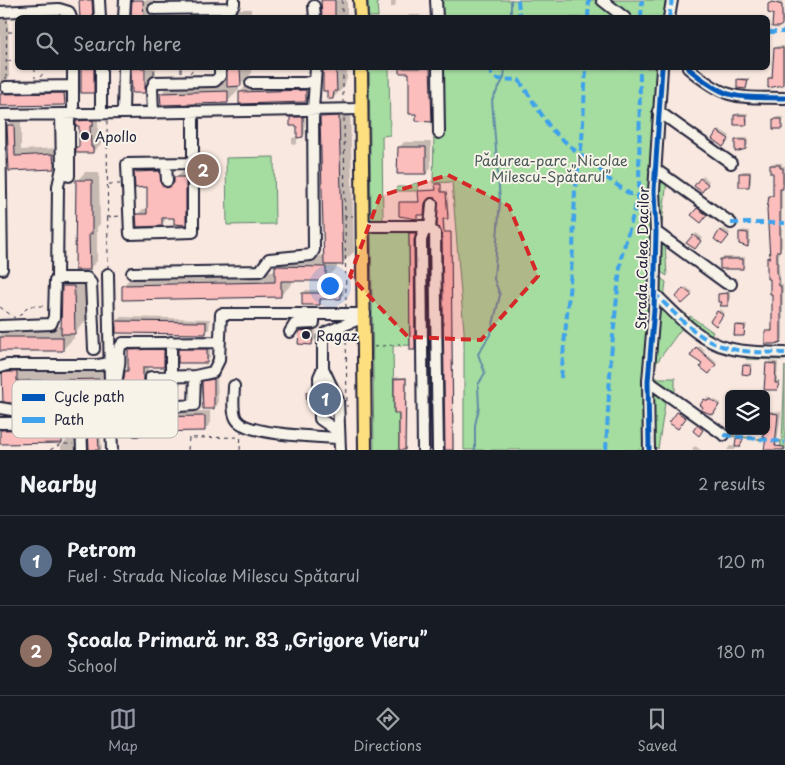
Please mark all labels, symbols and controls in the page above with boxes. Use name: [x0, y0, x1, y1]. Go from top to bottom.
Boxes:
search box: [15, 15, 770, 70]
icon: search: [33, 29, 61, 57]
text: Search here: [73, 29, 182, 57]
place label: Apollo: [95, 126, 137, 147]
marker: Apollo: [79, 130, 91, 142]
park label: Pădurea-parc „Nicolae Milescu-Spătarul”: [474, 150, 628, 187]
pin: 2: [187, 151, 219, 189]
street label: Strada Calea Dacilor: [630, 186, 654, 330]
your location: [317, 273, 343, 299]
place label: Ragaz: [316, 325, 358, 346]
marker: Ragaz: [300, 329, 312, 341]
legend: [12, 380, 178, 438]
pin: 1: [309, 380, 341, 418]
text: Cycle path: [54, 386, 125, 407]
map controls: [725, 390, 770, 435]
button: layers: [725, 390, 770, 435]
text: Path: [54, 409, 84, 430]
text: Nearby: [20, 467, 97, 499]
text: 2 results: [698, 471, 765, 495]
text: Petrom: [67, 535, 136, 563]
text: 1: [32, 549, 40, 573]
text: 120 m: [718, 549, 765, 573]
text: Fuel · Strada Nicolae Milescu Spătarul: [67, 563, 360, 587]
text: Școala Primară nr. 83 „Grigore Vieru”: [67, 625, 427, 653]
text: 2: [30, 639, 42, 663]
text: 180 m: [717, 639, 765, 663]
text: School: [67, 653, 117, 677]
tab: Map: [108, 705, 138, 756]
tab: Directions: [354, 705, 422, 756]
tab: Saved: [637, 705, 677, 756]

